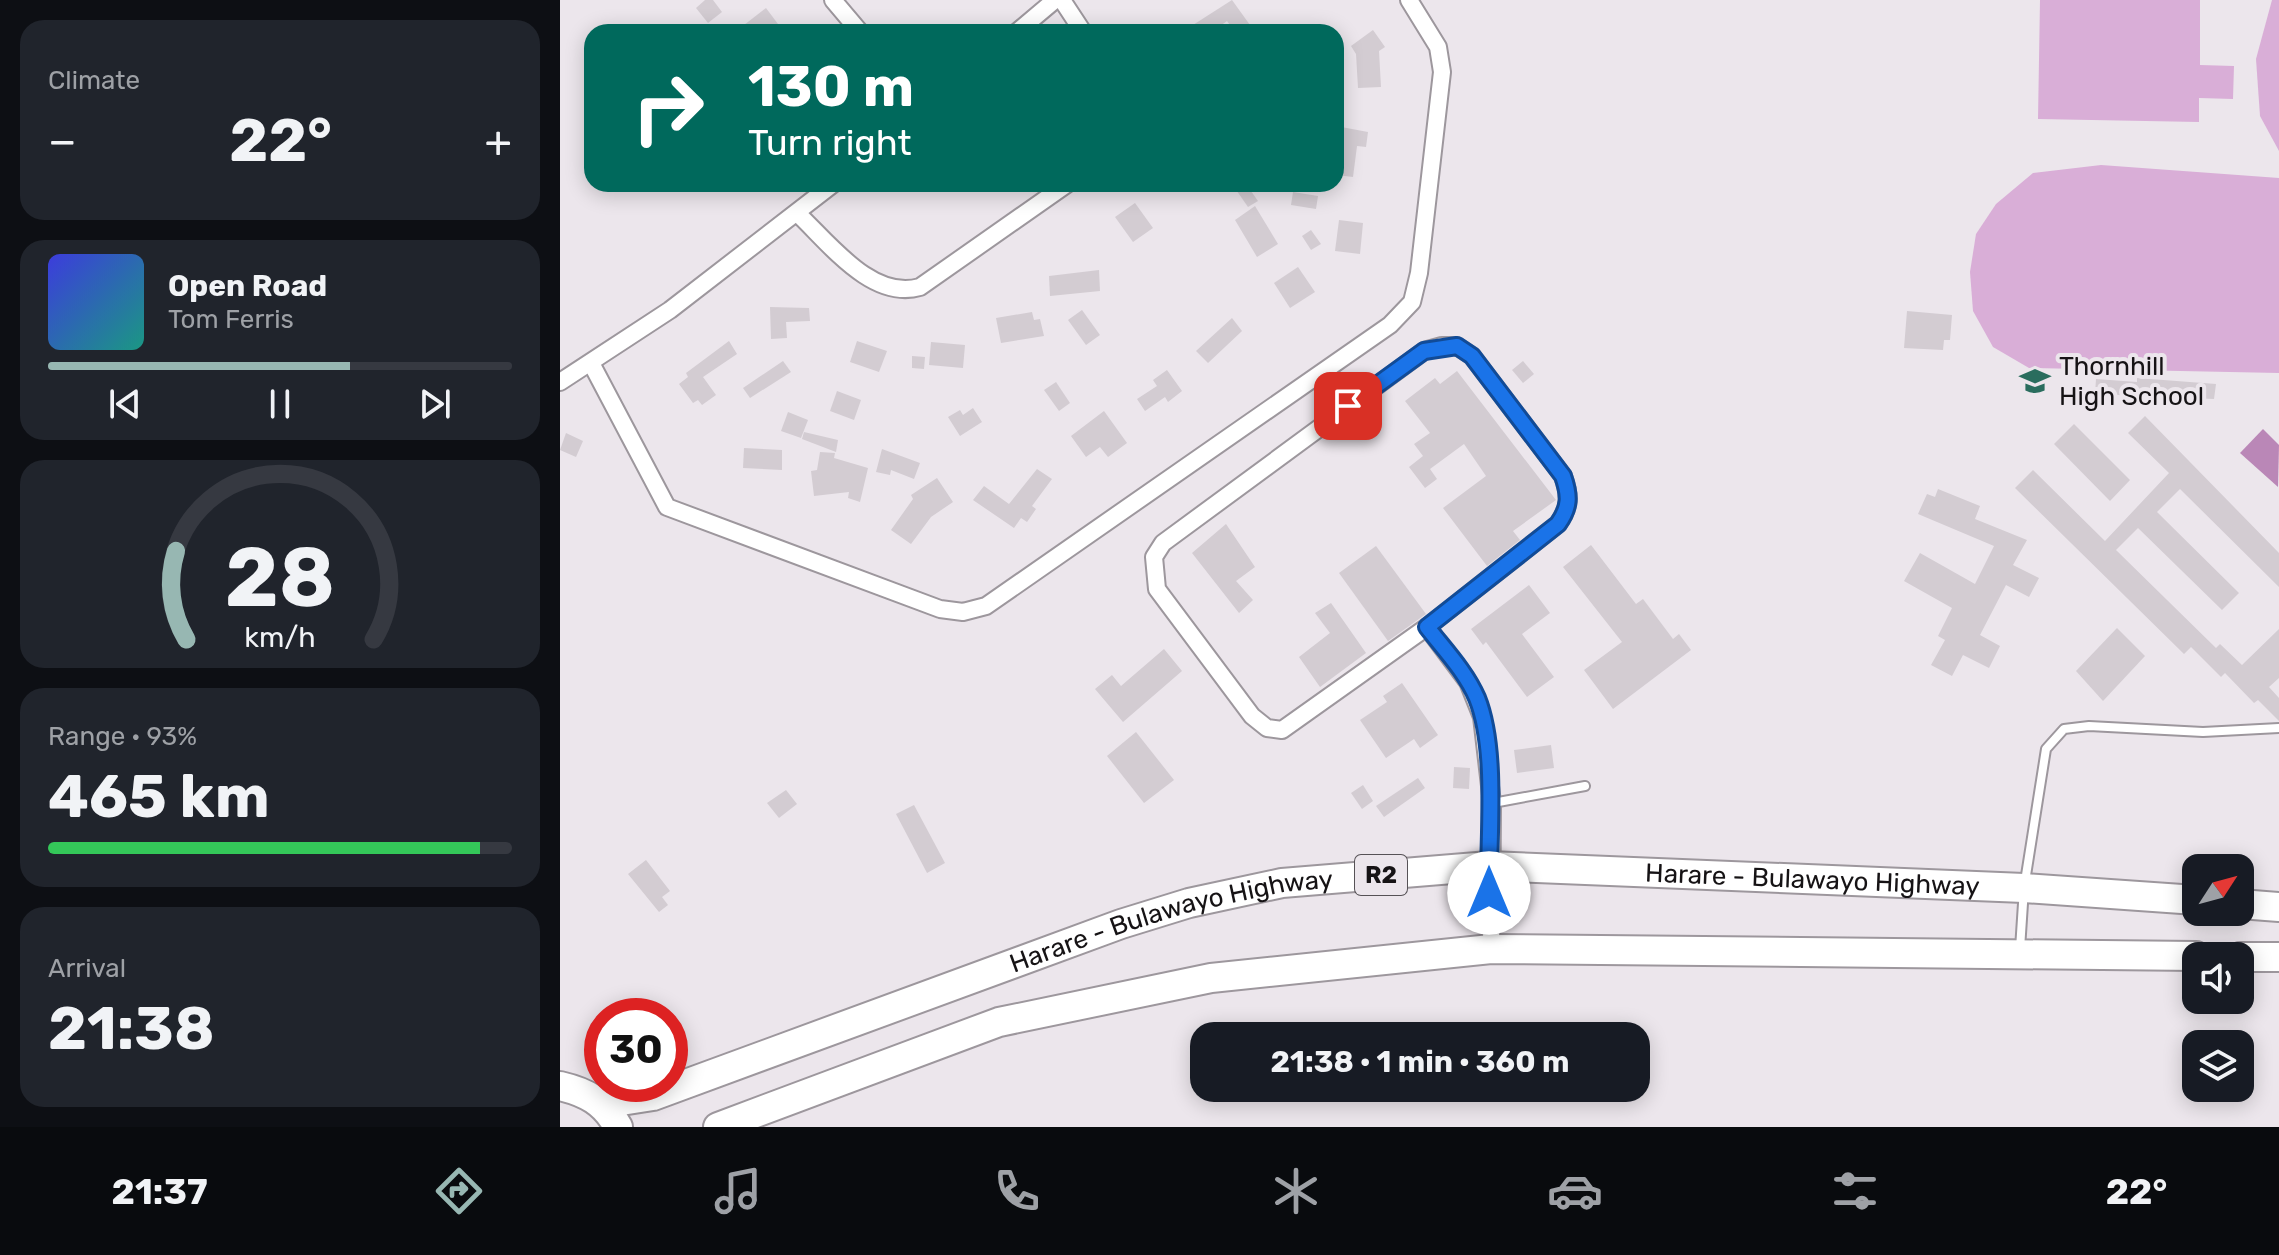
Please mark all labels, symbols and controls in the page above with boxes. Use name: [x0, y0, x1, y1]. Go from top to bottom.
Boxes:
text: 130 m: [748, 54, 914, 120]
icon: right: [616, 56, 720, 160]
text: Climate: [48, 65, 140, 96]
text: 22°: [229, 105, 332, 176]
text: −: [48, 115, 77, 167]
text: +: [485, 115, 512, 167]
text: Turn right: [748, 121, 912, 164]
text: Open Road: [168, 268, 327, 304]
text: Tom Ferris: [168, 304, 294, 335]
place label: Thornhill High School: [2059, 351, 2204, 412]
school or university icon: Thornhill High School: [2018, 364, 2052, 398]
pin: [1314, 372, 1382, 440]
icon: previous: [103, 382, 147, 426]
icon: pause: [258, 382, 302, 426]
icon: next: [413, 382, 457, 426]
icon: arrive: [1326, 384, 1370, 428]
text: 28: [225, 527, 335, 626]
text: km/h: [244, 620, 316, 654]
text: Range · 93%: [48, 721, 197, 752]
text: 465 km: [48, 761, 270, 832]
position arrow: [1447, 851, 1531, 935]
north arrow: [2182, 854, 2254, 926]
map controls: [2182, 854, 2254, 1102]
road number: R2: [1355, 855, 1407, 895]
street label: Harare - Bulawayo Highway: [1645, 857, 1980, 902]
street label: Harare - Bulawayo Highway: [1005, 864, 1334, 980]
button: sound: [2182, 942, 2254, 1014]
text: Arrival: [48, 953, 126, 984]
text: 21:38: [48, 993, 215, 1064]
speed limit sign: 30: [584, 998, 688, 1102]
button: layers: [2182, 1030, 2254, 1102]
text: 21:38 · 1 min · 360 m: [1271, 1044, 1569, 1080]
icon: directions: [431, 1163, 487, 1219]
icon: music: [710, 1163, 766, 1219]
icon: phone: [989, 1163, 1045, 1219]
icon: climate: [1268, 1163, 1324, 1219]
icon: car: [1547, 1163, 1603, 1219]
icon: filters: [1827, 1163, 1883, 1219]
text: 21:37: [112, 1170, 208, 1213]
text: 22°: [2106, 1170, 2167, 1213]

